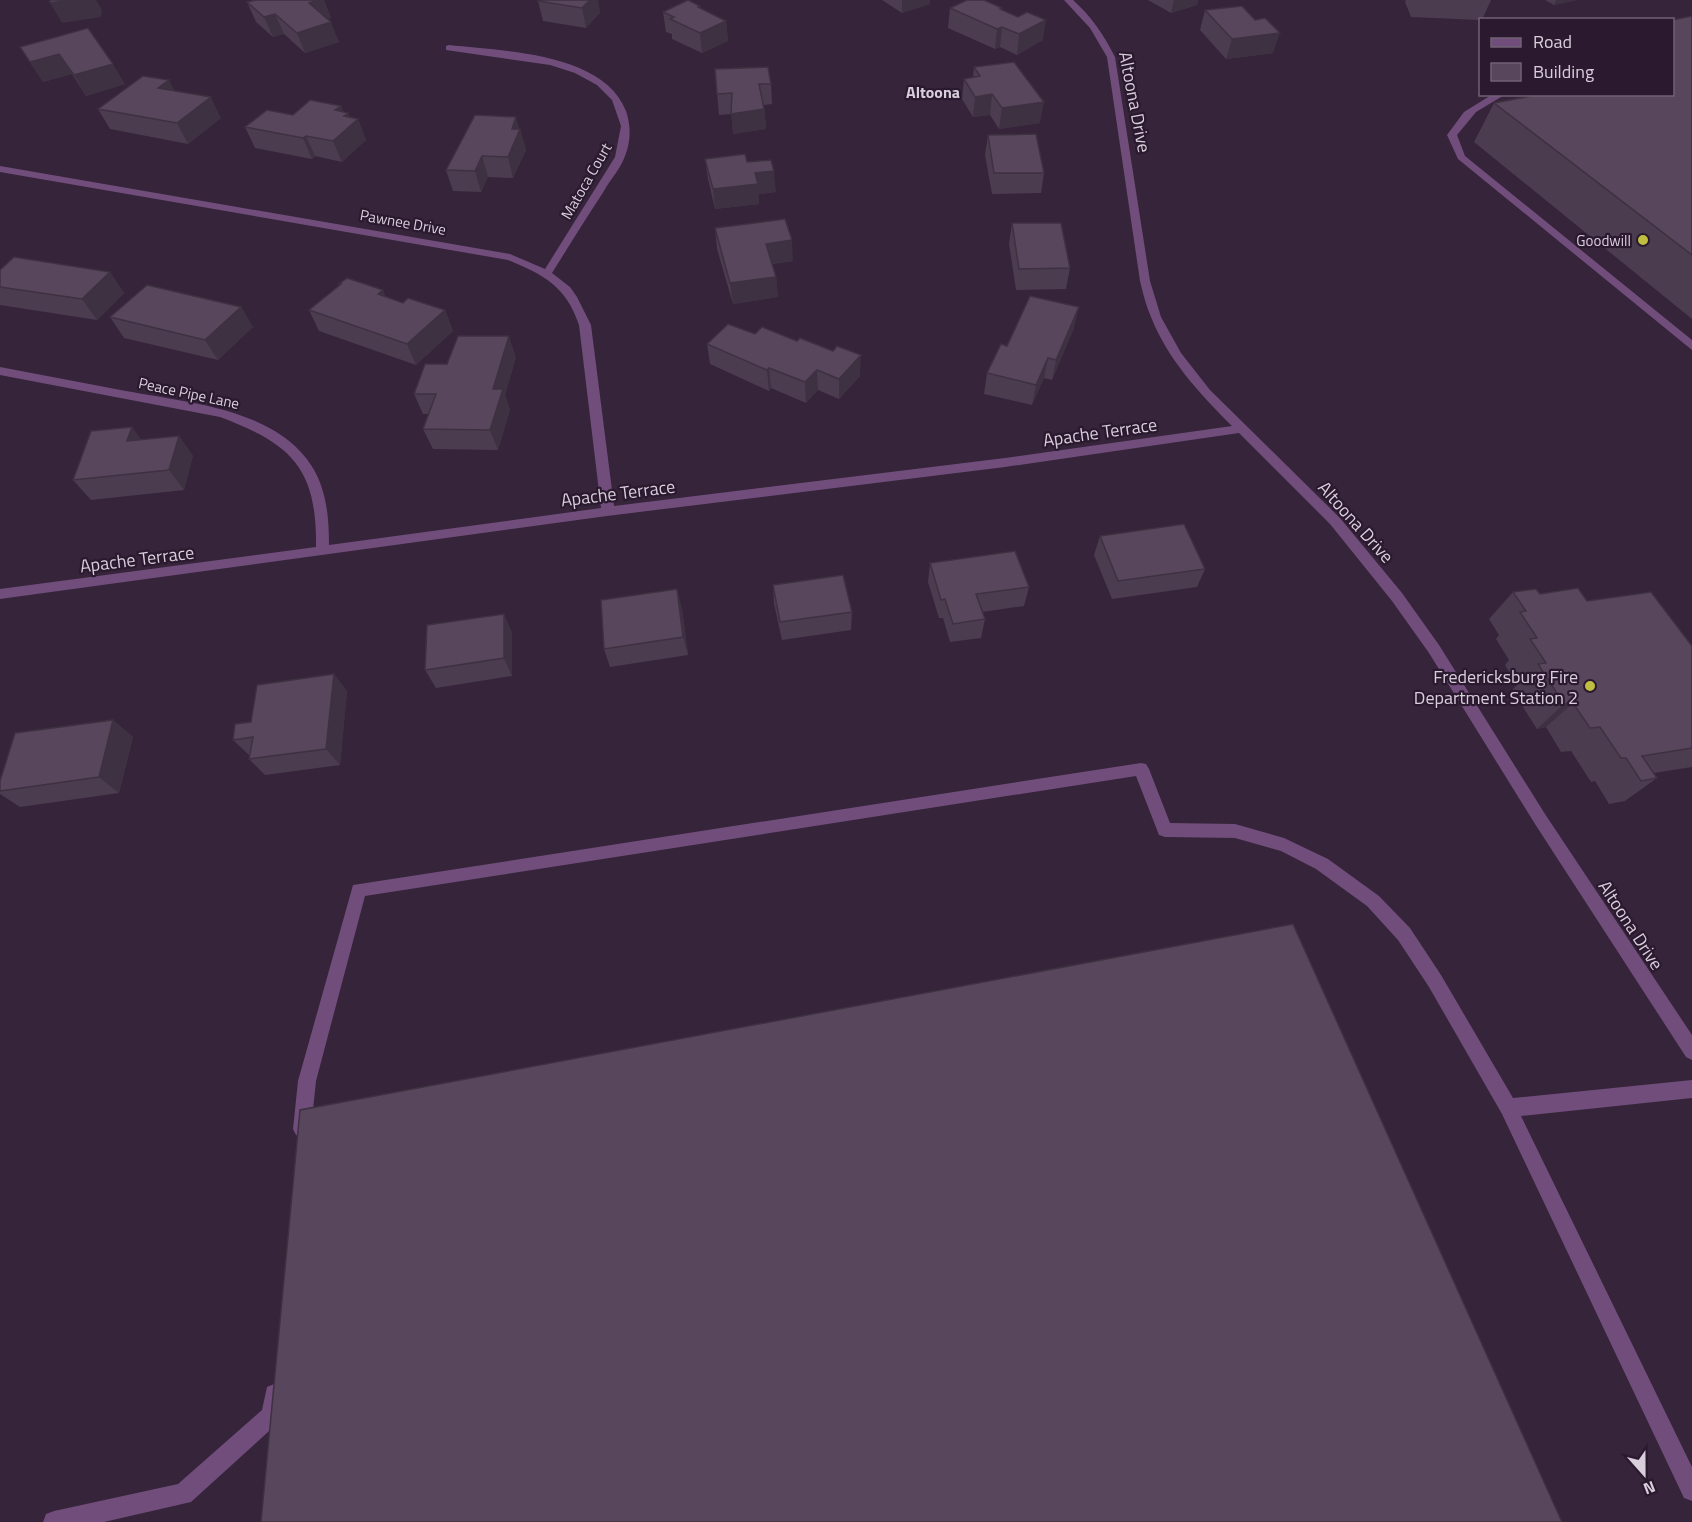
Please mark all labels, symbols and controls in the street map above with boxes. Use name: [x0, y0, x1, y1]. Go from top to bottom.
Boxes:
legend: [1479, 18, 1674, 96]
text: Road: [1533, 28, 1572, 55]
street label: Altoona Drive: [1112, 49, 1158, 155]
text: Building: [1533, 58, 1594, 85]
district label: Altoona: [906, 80, 960, 104]
street label: Matoca Court: [555, 138, 618, 224]
street label: Pawnee Drive: [358, 203, 448, 241]
place label: Goodwill: [1576, 229, 1631, 252]
marker: Goodwill: [1636, 233, 1650, 247]
street label: Peace Pipe Lane: [136, 371, 242, 415]
street label: Apache Terrace: [1041, 411, 1159, 453]
street label: Apache Terrace: [559, 473, 677, 513]
street label: Altoona Drive: [1312, 475, 1400, 569]
street label: Apache Terrace: [78, 539, 196, 579]
place label: Fredericksburg Fire Department Station 2: [1414, 663, 1578, 711]
marker: Fredericksburg Fire Department Station 2: [1583, 679, 1597, 693]
street label: Altoona Drive: [1592, 875, 1670, 975]
north arrow: [1614, 1444, 1674, 1504]
text: N: [1640, 1475, 1659, 1501]

